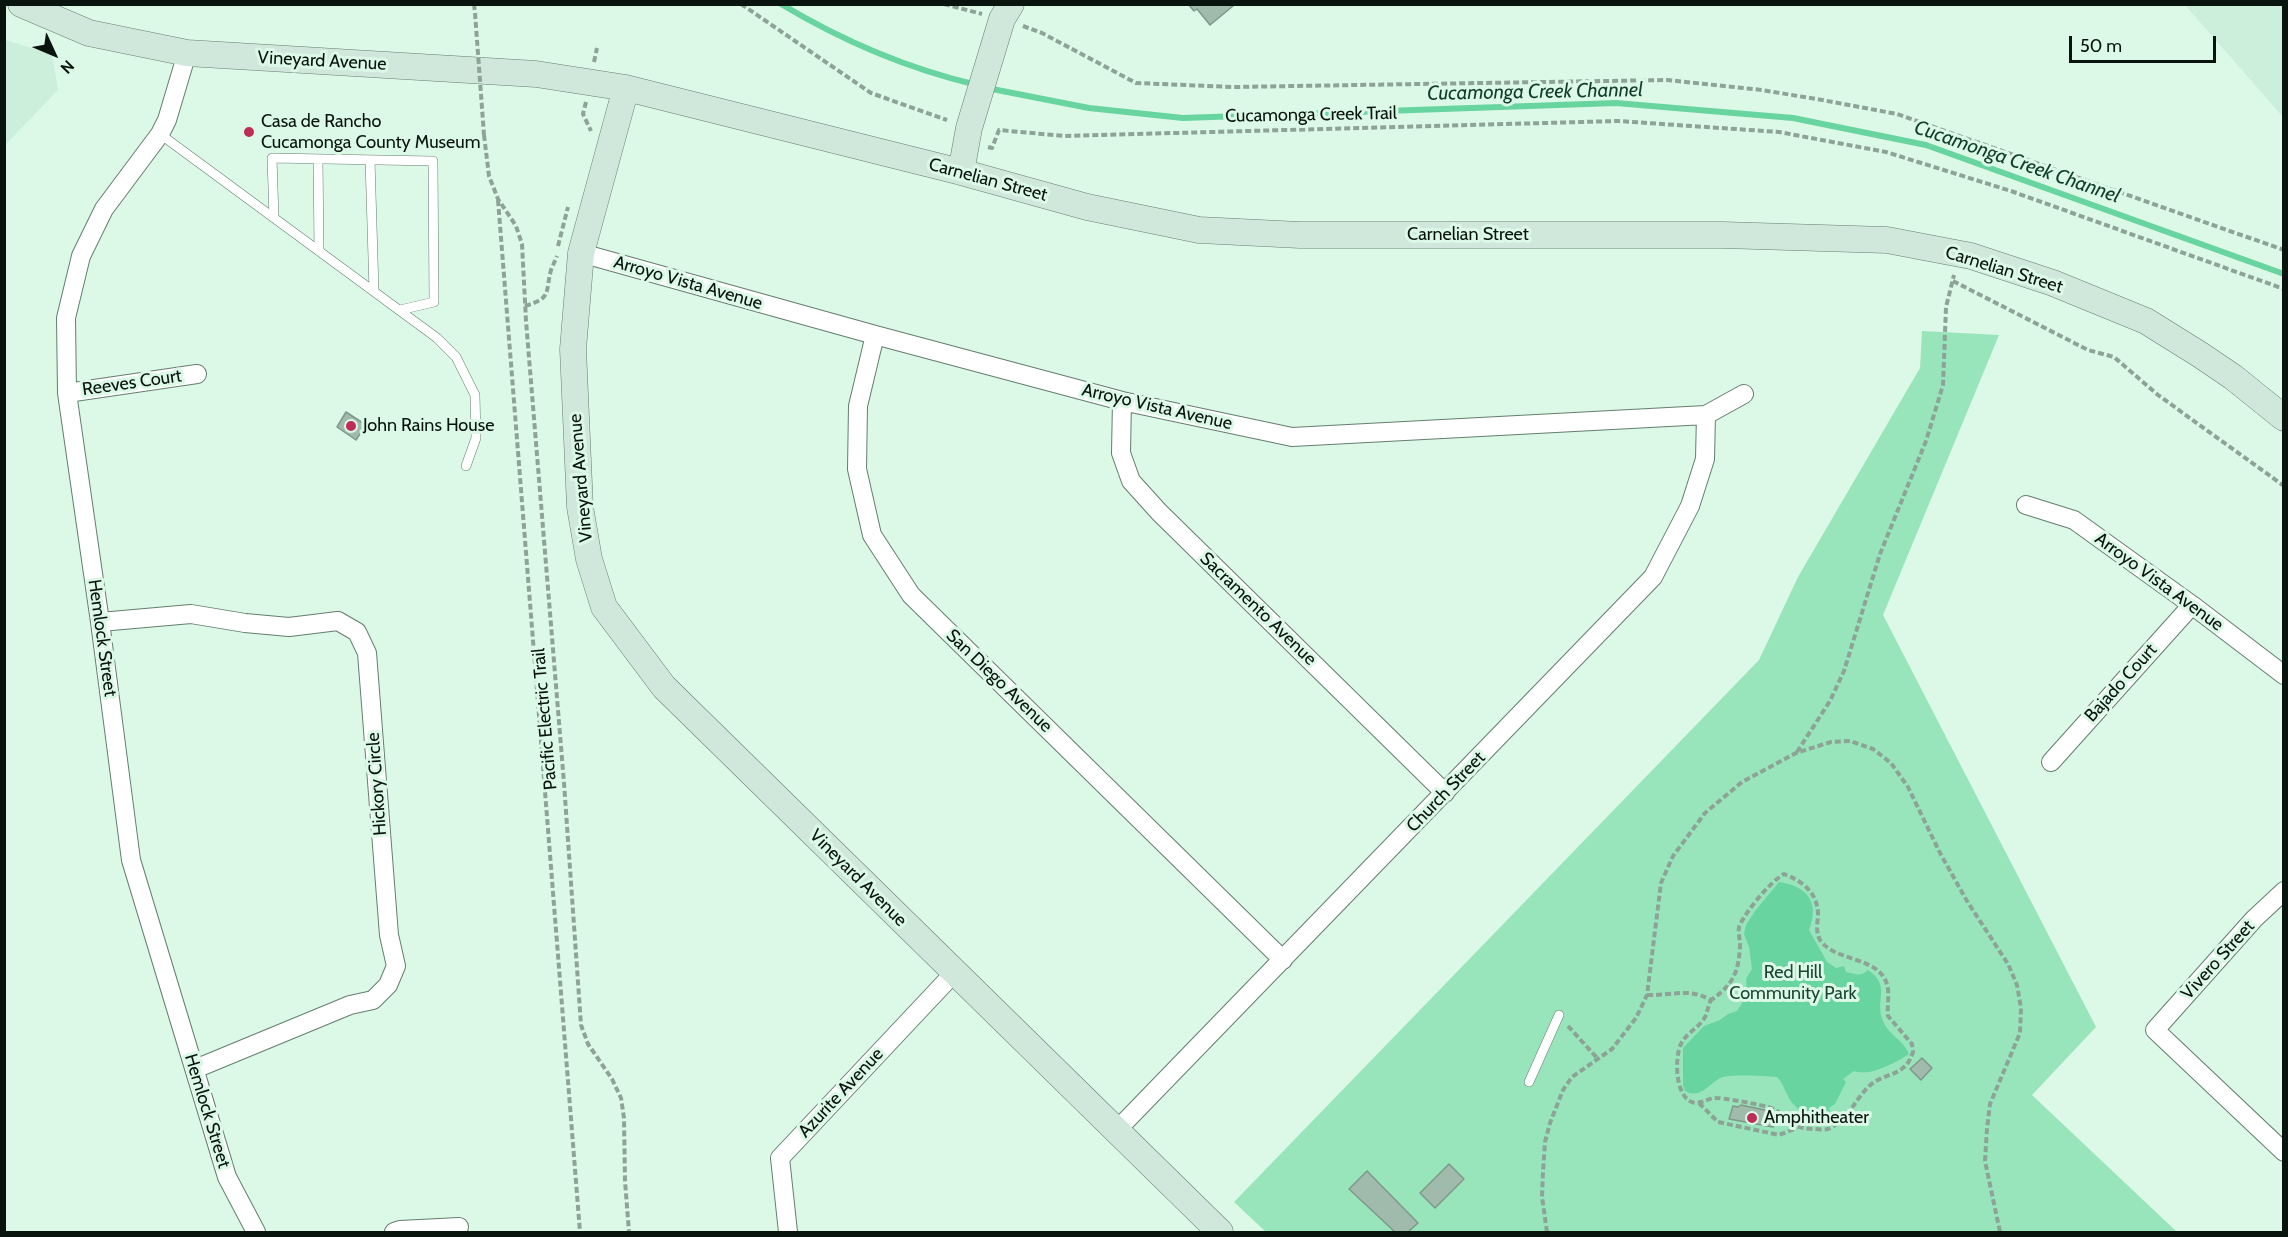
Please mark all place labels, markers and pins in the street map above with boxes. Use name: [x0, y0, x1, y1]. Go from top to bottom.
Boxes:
place label: Casa de Rancho Cucamonga County Museum: [261, 111, 480, 154]
marker: Casa de Rancho Cucamonga County Museum: [242, 125, 256, 139]
place label: John Rains House: [363, 415, 494, 437]
marker: John Rains House: [344, 419, 358, 433]
place label: Amphitheater: [1764, 1107, 1869, 1129]
marker: Amphitheater: [1745, 1111, 1759, 1125]

